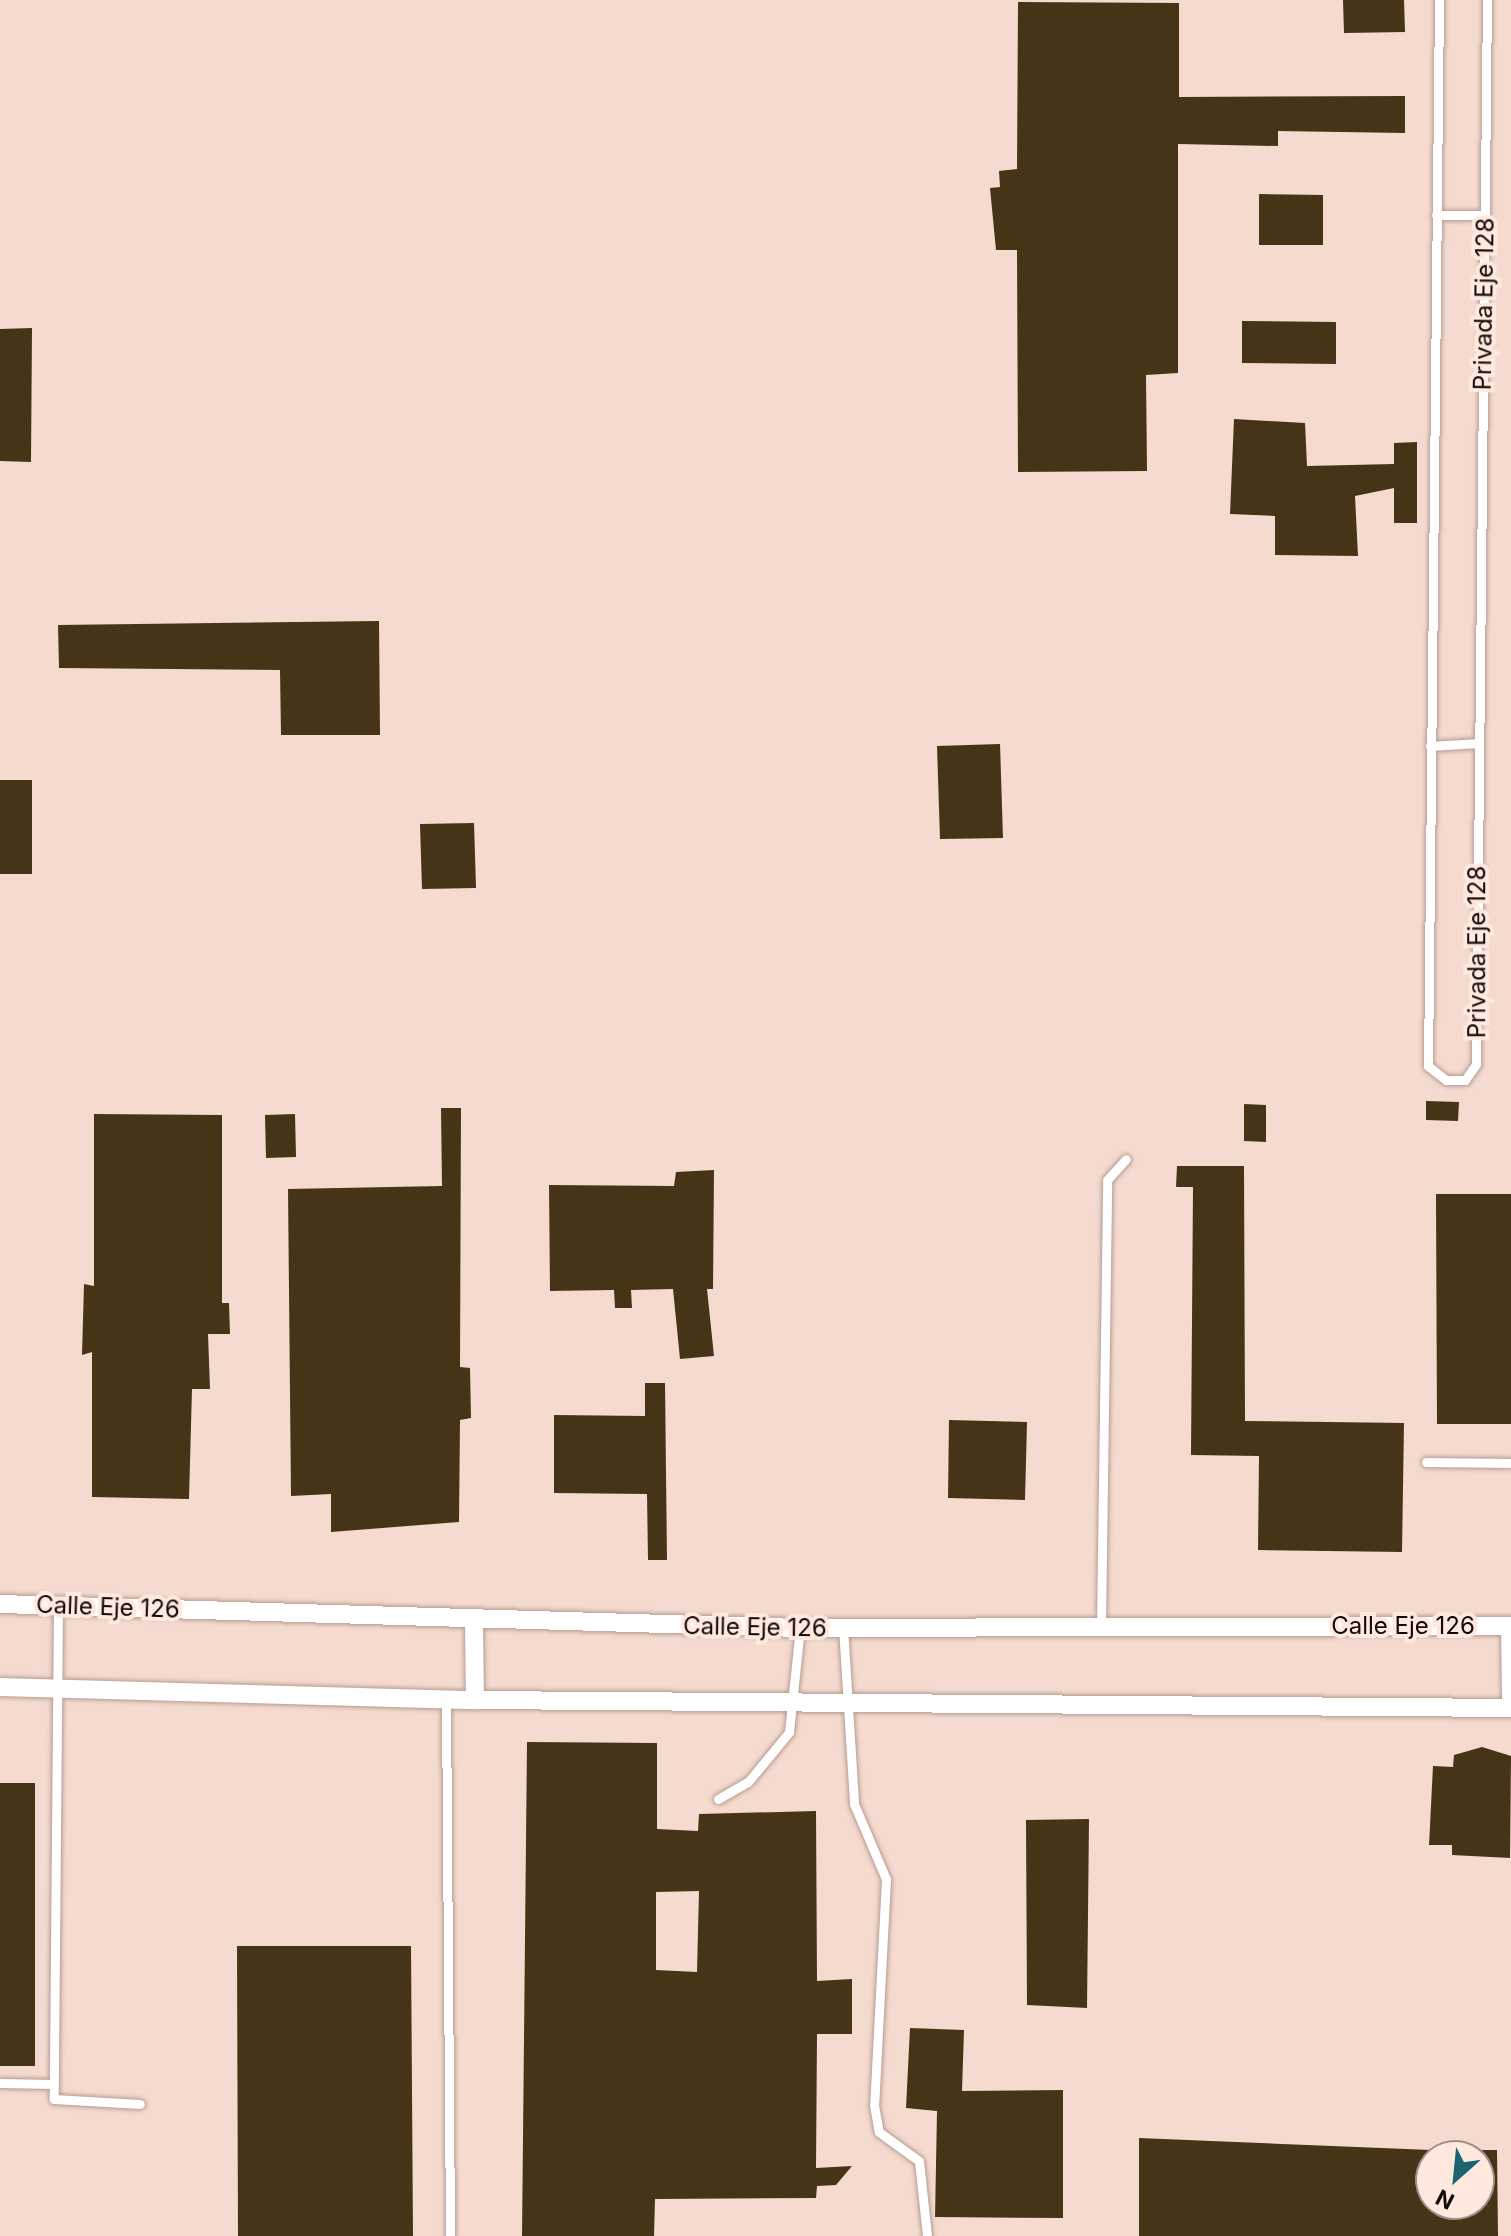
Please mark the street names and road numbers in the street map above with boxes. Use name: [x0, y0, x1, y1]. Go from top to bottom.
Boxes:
street label: Privada Eje 128: [1468, 217, 1500, 391]
street label: Privada Eje 128: [1463, 866, 1491, 1038]
street label: Calle Eje 126: [36, 1590, 180, 1624]
street label: Calle Eje 126: [683, 1611, 827, 1643]
street label: Calle Eje 126: [1331, 1612, 1475, 1640]

